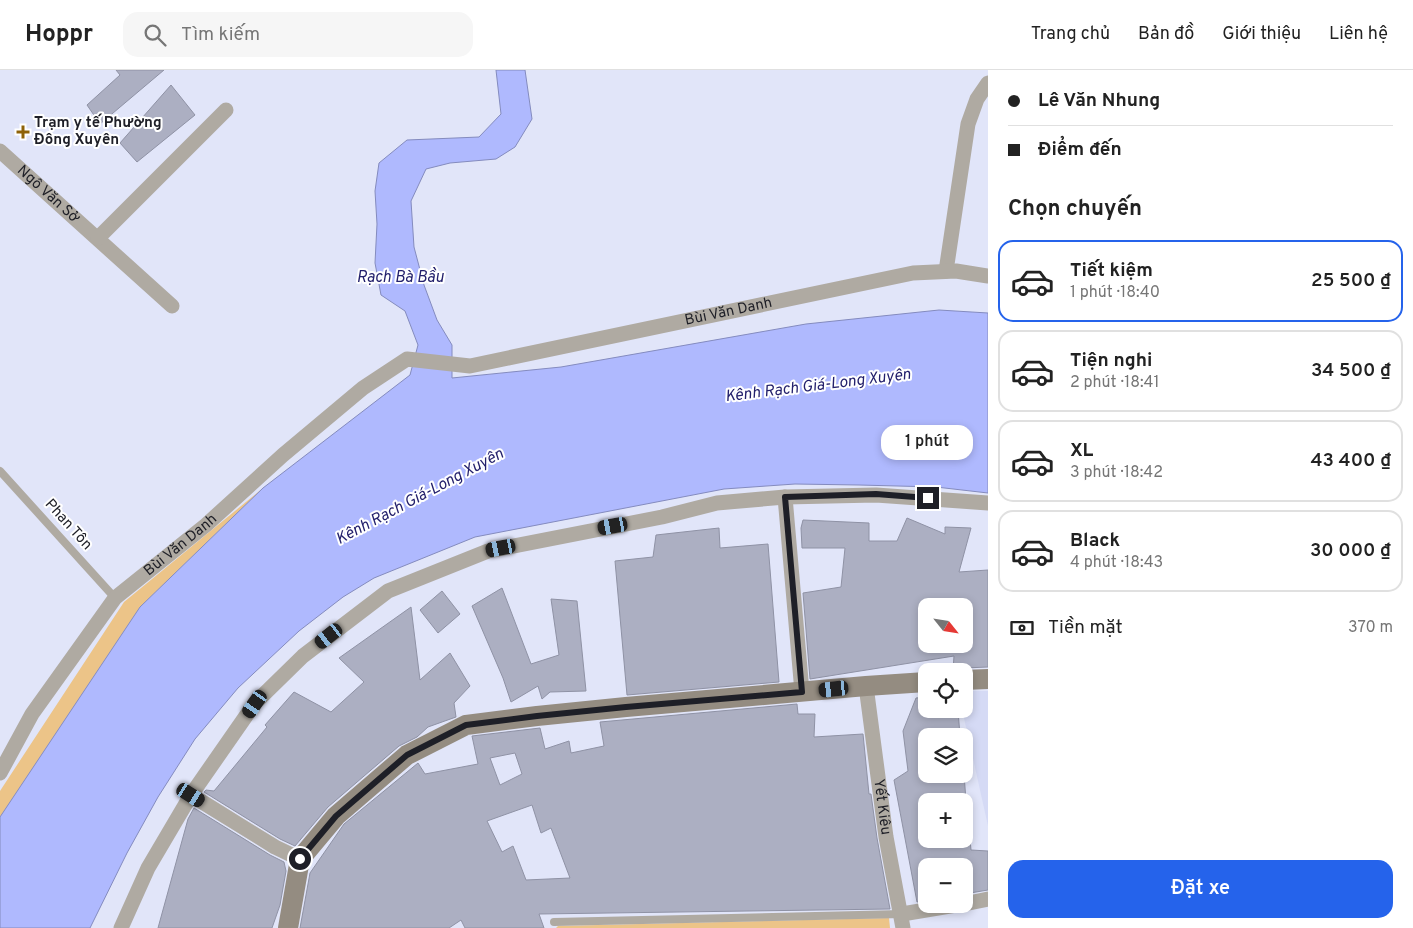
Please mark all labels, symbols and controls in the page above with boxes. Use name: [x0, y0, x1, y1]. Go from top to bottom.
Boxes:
search box: [123, 12, 473, 57]
text: Hoppr: [25, 20, 93, 50]
icon: search: [141, 21, 169, 49]
text: Tìm kiếm: [181, 23, 260, 47]
text: Trang chủ: [1031, 23, 1110, 46]
text: Bản đồ: [1138, 23, 1194, 46]
text: Giới thiệu: [1222, 23, 1301, 46]
text: Liên hệ: [1329, 23, 1388, 46]
text: Lê Văn Nhung: [1038, 89, 1160, 113]
place label: Trạm y tế Phường Đông Xuyên: [34, 113, 162, 150]
marker: Trạm y tế Phường Đông Xuyên: [16, 125, 30, 139]
text: Điểm đến: [1038, 138, 1122, 162]
street label: Ngô Văn Sở: [13, 161, 84, 228]
text: Chọn chuyến: [1008, 196, 1142, 223]
icon: car: [1010, 259, 1055, 304]
text: Tiết kiệm: [1070, 259, 1153, 283]
water label: Rạch Bà Bầu: [356, 266, 444, 288]
text: 25 500 ₫: [1311, 269, 1391, 293]
text: 1 phút · 18:40: [1070, 283, 1160, 303]
street label: Bùi Văn Danh: [683, 293, 774, 330]
icon: car: [1010, 349, 1055, 394]
text: Tiện nghi: [1070, 349, 1152, 373]
text: 34 500 ₫: [1311, 359, 1391, 383]
water label: Kênh Rạch Giá-Long Xuyên: [724, 365, 912, 407]
text: 2 phút · 18:41: [1070, 373, 1159, 393]
callout: 1 phút: [882, 426, 974, 460]
text: 1 phút: [905, 432, 949, 452]
icon: car: [1010, 439, 1055, 484]
text: XL: [1070, 439, 1093, 463]
water label: Kênh Rạch Giá-Long Xuyên: [333, 444, 507, 550]
text: 43 400 ₫: [1310, 449, 1391, 473]
text: 3 phút · 18:42: [1070, 463, 1163, 483]
route end: [917, 487, 939, 509]
street label: Phan Tôn: [40, 496, 96, 554]
street label: Bùi Văn Danh: [140, 510, 221, 580]
car: [596, 516, 629, 536]
icon: car: [1010, 529, 1055, 574]
text: Black: [1070, 529, 1120, 553]
car: [484, 538, 517, 558]
text: 30 000 ₫: [1310, 539, 1391, 563]
text: 4 phút · 18:43: [1070, 553, 1163, 573]
north arrow: [918, 598, 972, 652]
map controls: [918, 598, 973, 913]
icon: cash: [1008, 614, 1036, 642]
text: Tiền mặt: [1048, 616, 1123, 640]
text: 370 m: [1348, 618, 1393, 638]
car: [312, 621, 345, 651]
button: locate: [918, 663, 973, 718]
car: [818, 680, 849, 698]
car: [240, 687, 269, 721]
button: layers: [918, 728, 973, 783]
street label: Yết Kiêu: [869, 778, 895, 836]
car: [174, 781, 207, 809]
button: +: [918, 793, 973, 848]
route start: [289, 848, 311, 870]
button: −: [918, 858, 973, 913]
button: Đặt xe: [1008, 860, 1393, 918]

